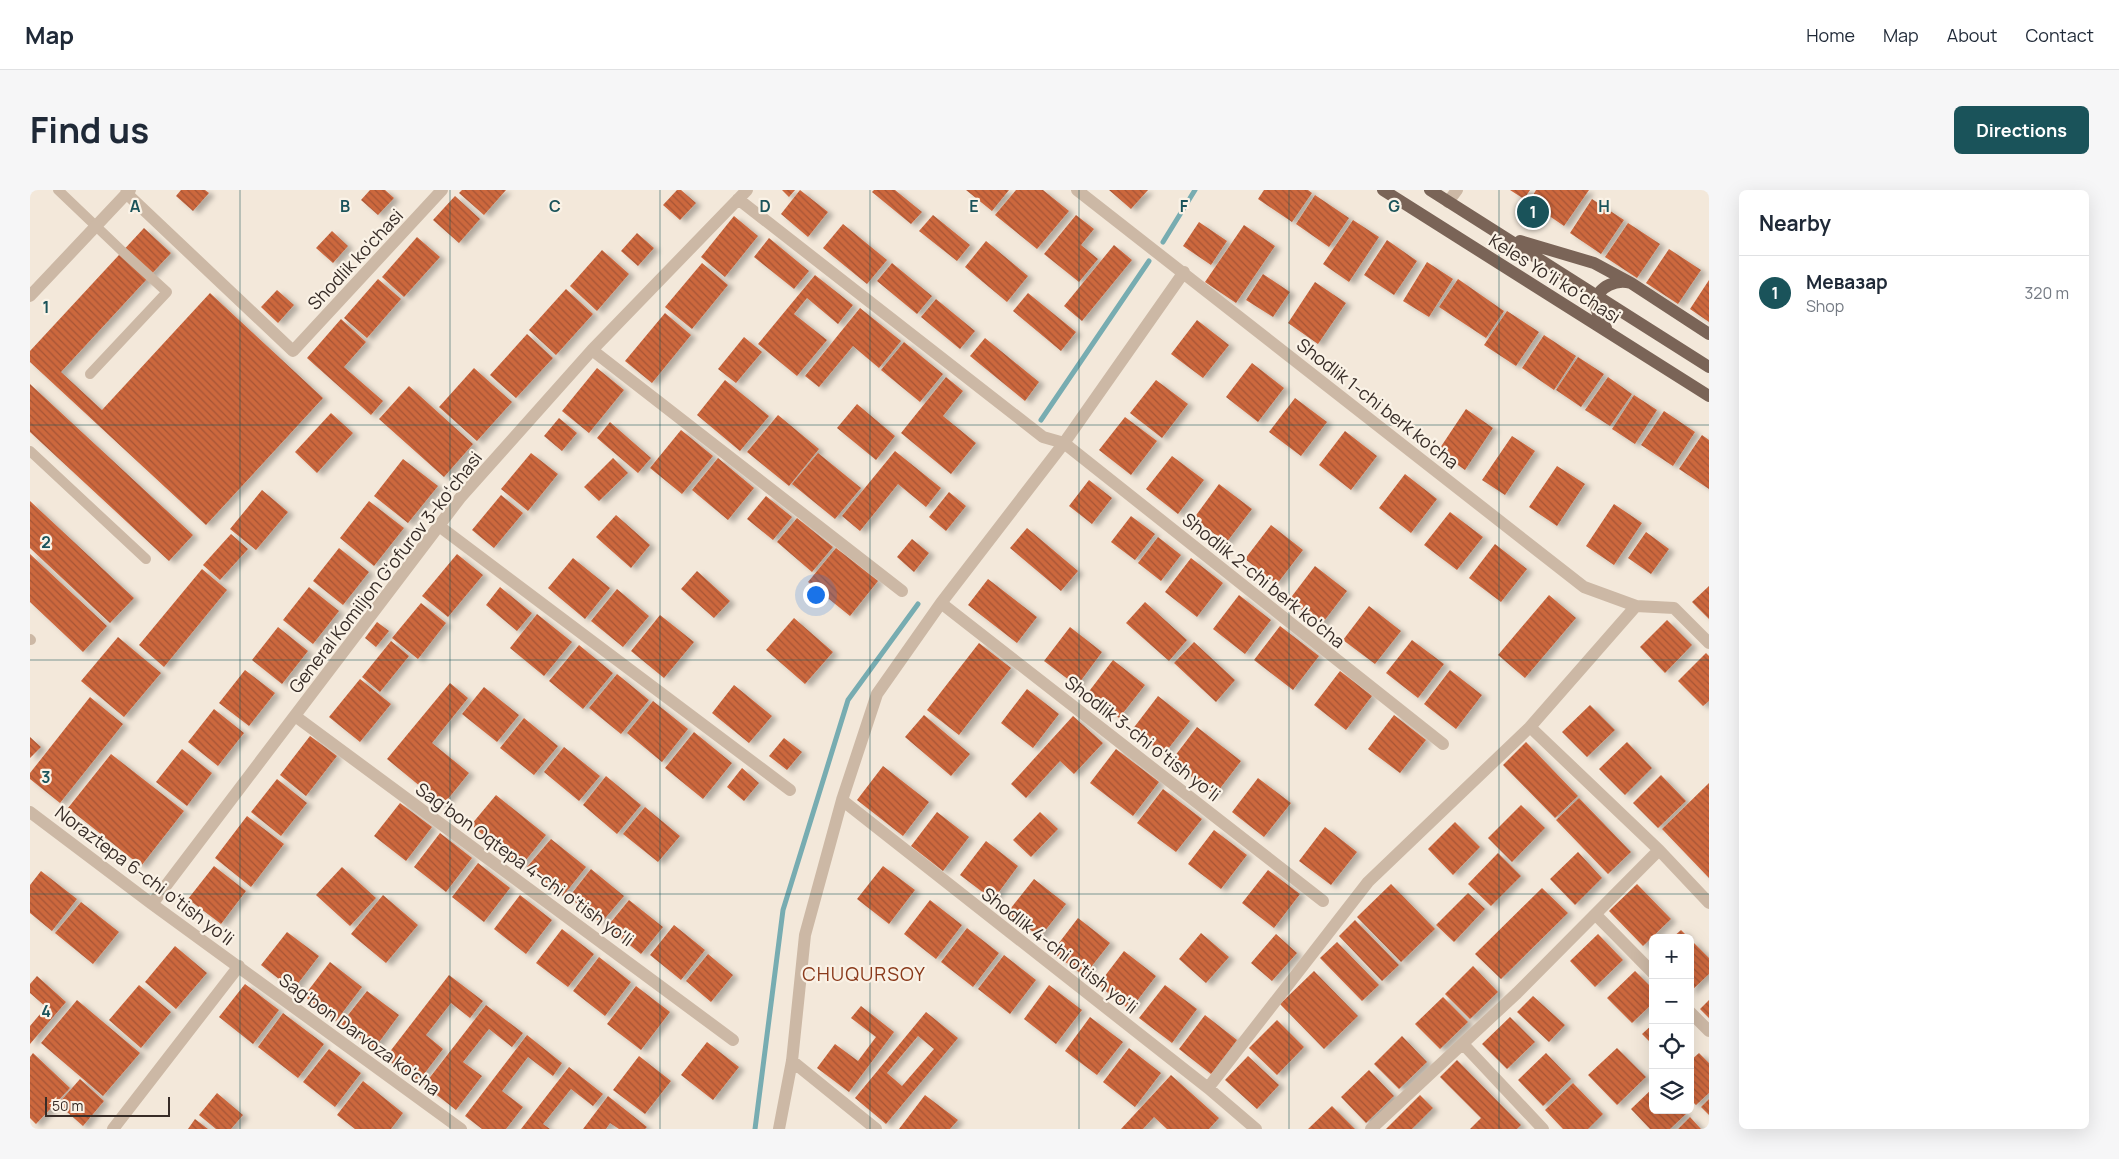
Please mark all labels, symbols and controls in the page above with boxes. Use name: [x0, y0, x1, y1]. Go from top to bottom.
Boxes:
text: Map: [25, 18, 74, 51]
text: Home: [1806, 23, 1855, 47]
text: Map: [1883, 23, 1919, 47]
text: About: [1947, 23, 1997, 47]
text: Contact: [2025, 23, 2094, 47]
text: Find us: [30, 106, 149, 154]
button: Directions: [1954, 106, 2089, 154]
pin: 1: [1517, 193, 1549, 231]
text: A: [130, 195, 141, 217]
text: B: [340, 195, 350, 217]
text: C: [549, 195, 561, 217]
text: D: [759, 195, 771, 217]
text: E: [969, 195, 979, 217]
text: F: [1180, 195, 1189, 217]
text: G: [1388, 195, 1400, 217]
text: H: [1598, 195, 1610, 217]
street label: Shodlik ko'chasi: [302, 203, 408, 315]
text: Nearby: [1759, 209, 1831, 237]
street label: Keles Yoʻli koʻchasi: [1485, 228, 1625, 328]
text: Мевазар: [1806, 269, 1888, 295]
text: 1: [1771, 282, 1779, 304]
text: 320 m: [2025, 282, 2069, 304]
text: Shop: [1806, 295, 1844, 317]
text: 1: [42, 296, 50, 318]
street label: Shodlik 1-chi berk ko'cha: [1292, 332, 1464, 474]
street label: General Komiljon Gʻofurov 3-koʻchasi: [283, 446, 487, 698]
street label: Shodlik 2-chi berk ko'cha: [1178, 507, 1350, 653]
text: 2: [41, 531, 51, 553]
your location: [803, 582, 829, 608]
street label: Shodlik 3-chi o'tish yo'li: [1060, 670, 1226, 806]
text: 3: [41, 766, 51, 788]
street label: Sag'bon Oqtepa 4-chi o'tish yo'li: [411, 777, 639, 951]
street label: Noraztepa 6-chi o'tish yo'li: [51, 800, 239, 950]
street label: Shodlik 4-chi o'tish yo'li: [977, 881, 1143, 1019]
map controls: [1649, 934, 1694, 1114]
button: +: [1649, 934, 1694, 979]
district label: CHUQURSOY: [802, 961, 926, 987]
street label: Sag'bon Darvoza ko'cha: [275, 967, 445, 1101]
button: −: [1649, 979, 1694, 1024]
text: 4: [41, 1000, 51, 1022]
button: locate: [1649, 1024, 1694, 1069]
button: layers: [1649, 1069, 1694, 1114]
scale bar: [45, 1094, 170, 1117]
text: 50 m: [52, 1096, 83, 1115]

